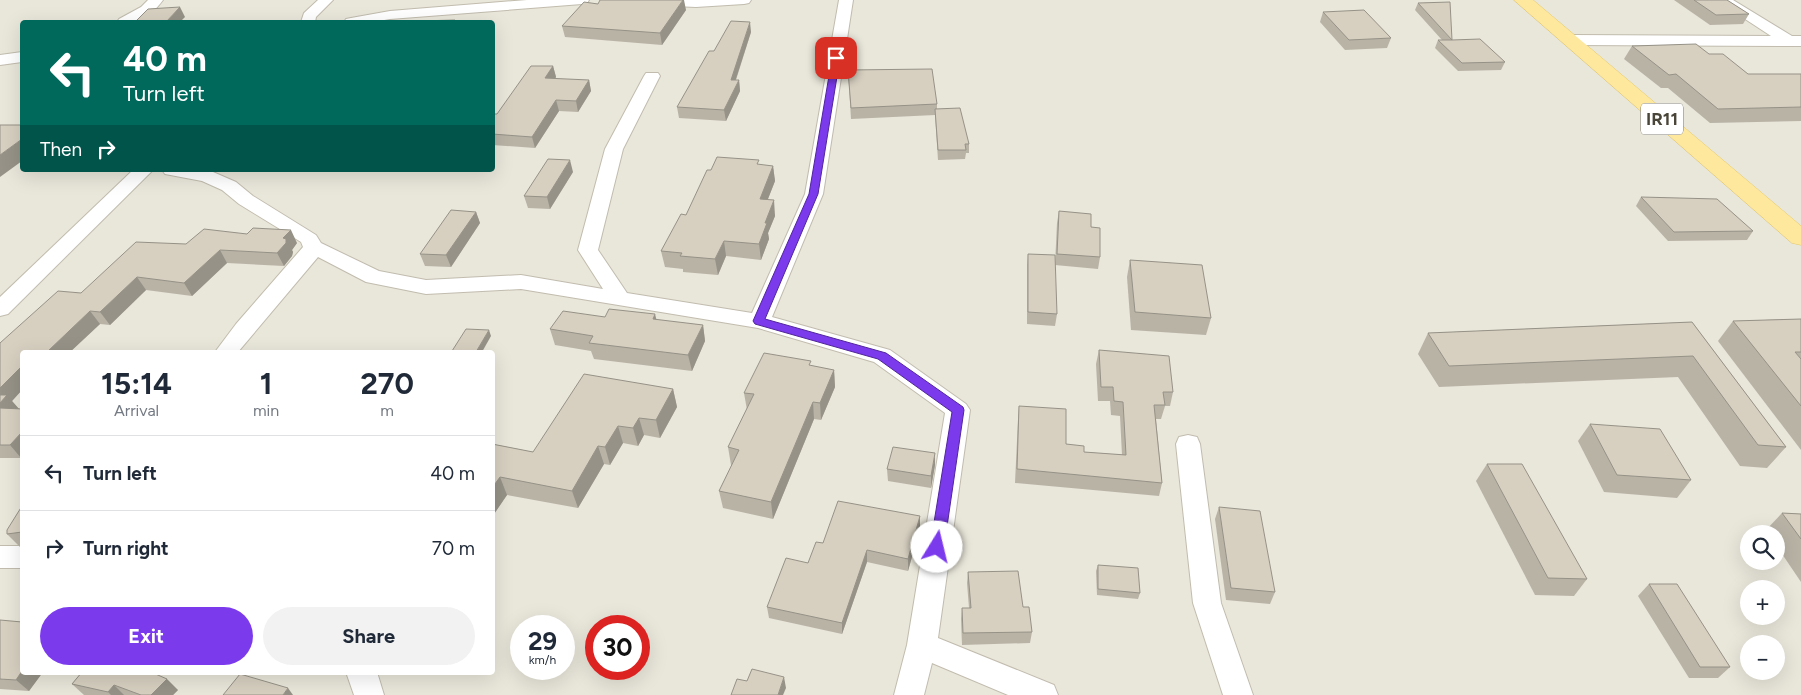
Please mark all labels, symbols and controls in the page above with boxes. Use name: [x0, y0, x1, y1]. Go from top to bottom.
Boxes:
pin: [815, 37, 857, 79]
text: 40 m: [123, 38, 207, 80]
icon: left: [40, 40, 105, 105]
icon: arrive: [822, 44, 850, 72]
text: Turn left: [123, 80, 205, 107]
road number: IR11: [1641, 104, 1683, 134]
icon: right: [92, 135, 120, 163]
text: Then: [40, 138, 82, 161]
text: 15:14: [101, 365, 172, 402]
text: 1: [260, 365, 272, 402]
text: 270: [360, 365, 414, 402]
text: Arrival: [114, 401, 159, 420]
text: min: [253, 401, 279, 420]
text: m: [380, 401, 394, 420]
icon: left: [40, 459, 68, 487]
text: Turn left: [83, 462, 157, 485]
text: 40 m: [430, 462, 475, 485]
position arrow: [910, 520, 962, 572]
map controls: [1740, 525, 1785, 680]
button: search: [1740, 525, 1785, 570]
icon: right: [40, 534, 68, 562]
text: Turn right: [83, 537, 169, 560]
text: 70 m: [432, 537, 475, 560]
button: +: [1740, 580, 1785, 625]
button: Exit: [40, 607, 253, 665]
button: Share: [263, 607, 475, 665]
speed limit sign: 30: [585, 615, 650, 680]
text: 29: [528, 626, 557, 656]
button: −: [1740, 635, 1785, 680]
text: km/h: [529, 653, 556, 667]

